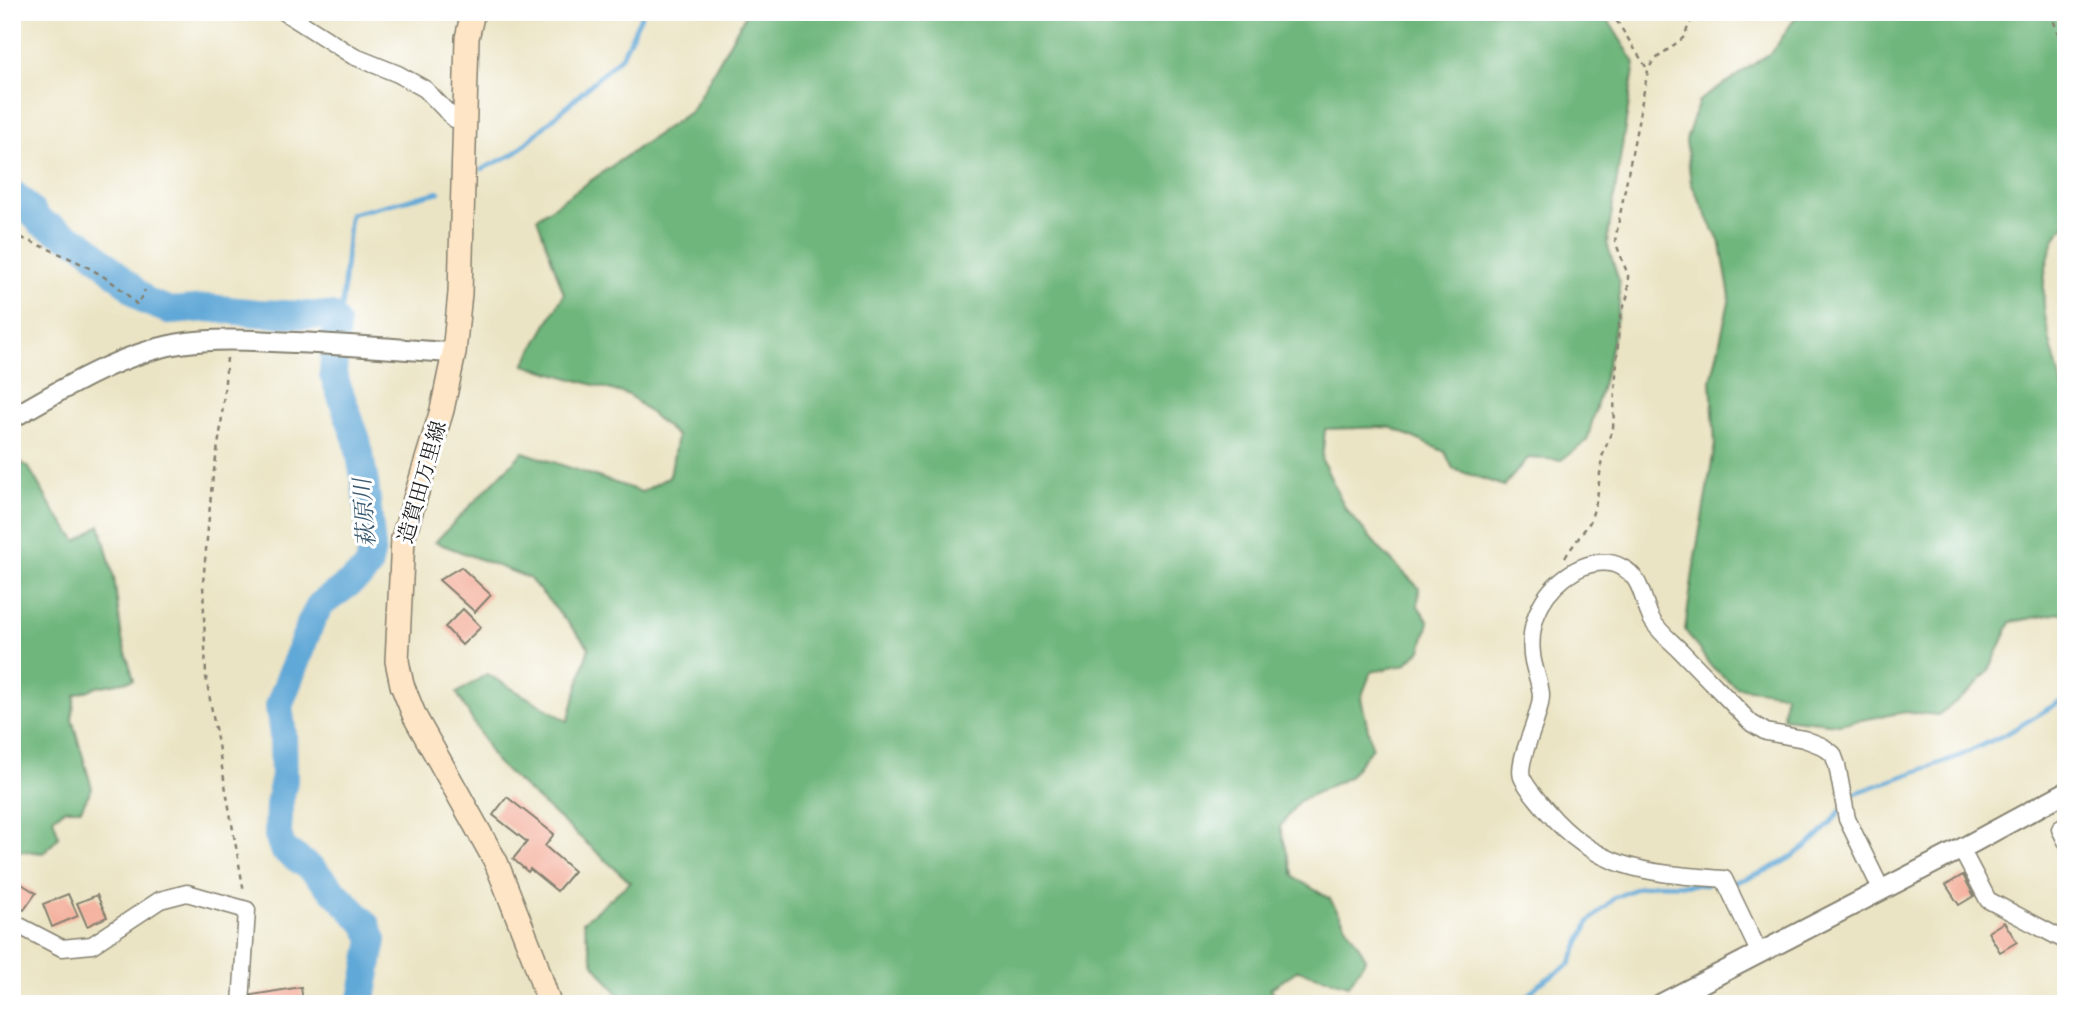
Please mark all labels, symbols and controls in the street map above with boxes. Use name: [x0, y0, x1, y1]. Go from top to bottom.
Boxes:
street label: 造賀田万里線: [393, 418, 453, 546]
water label: 萩原川: [348, 475, 381, 548]

